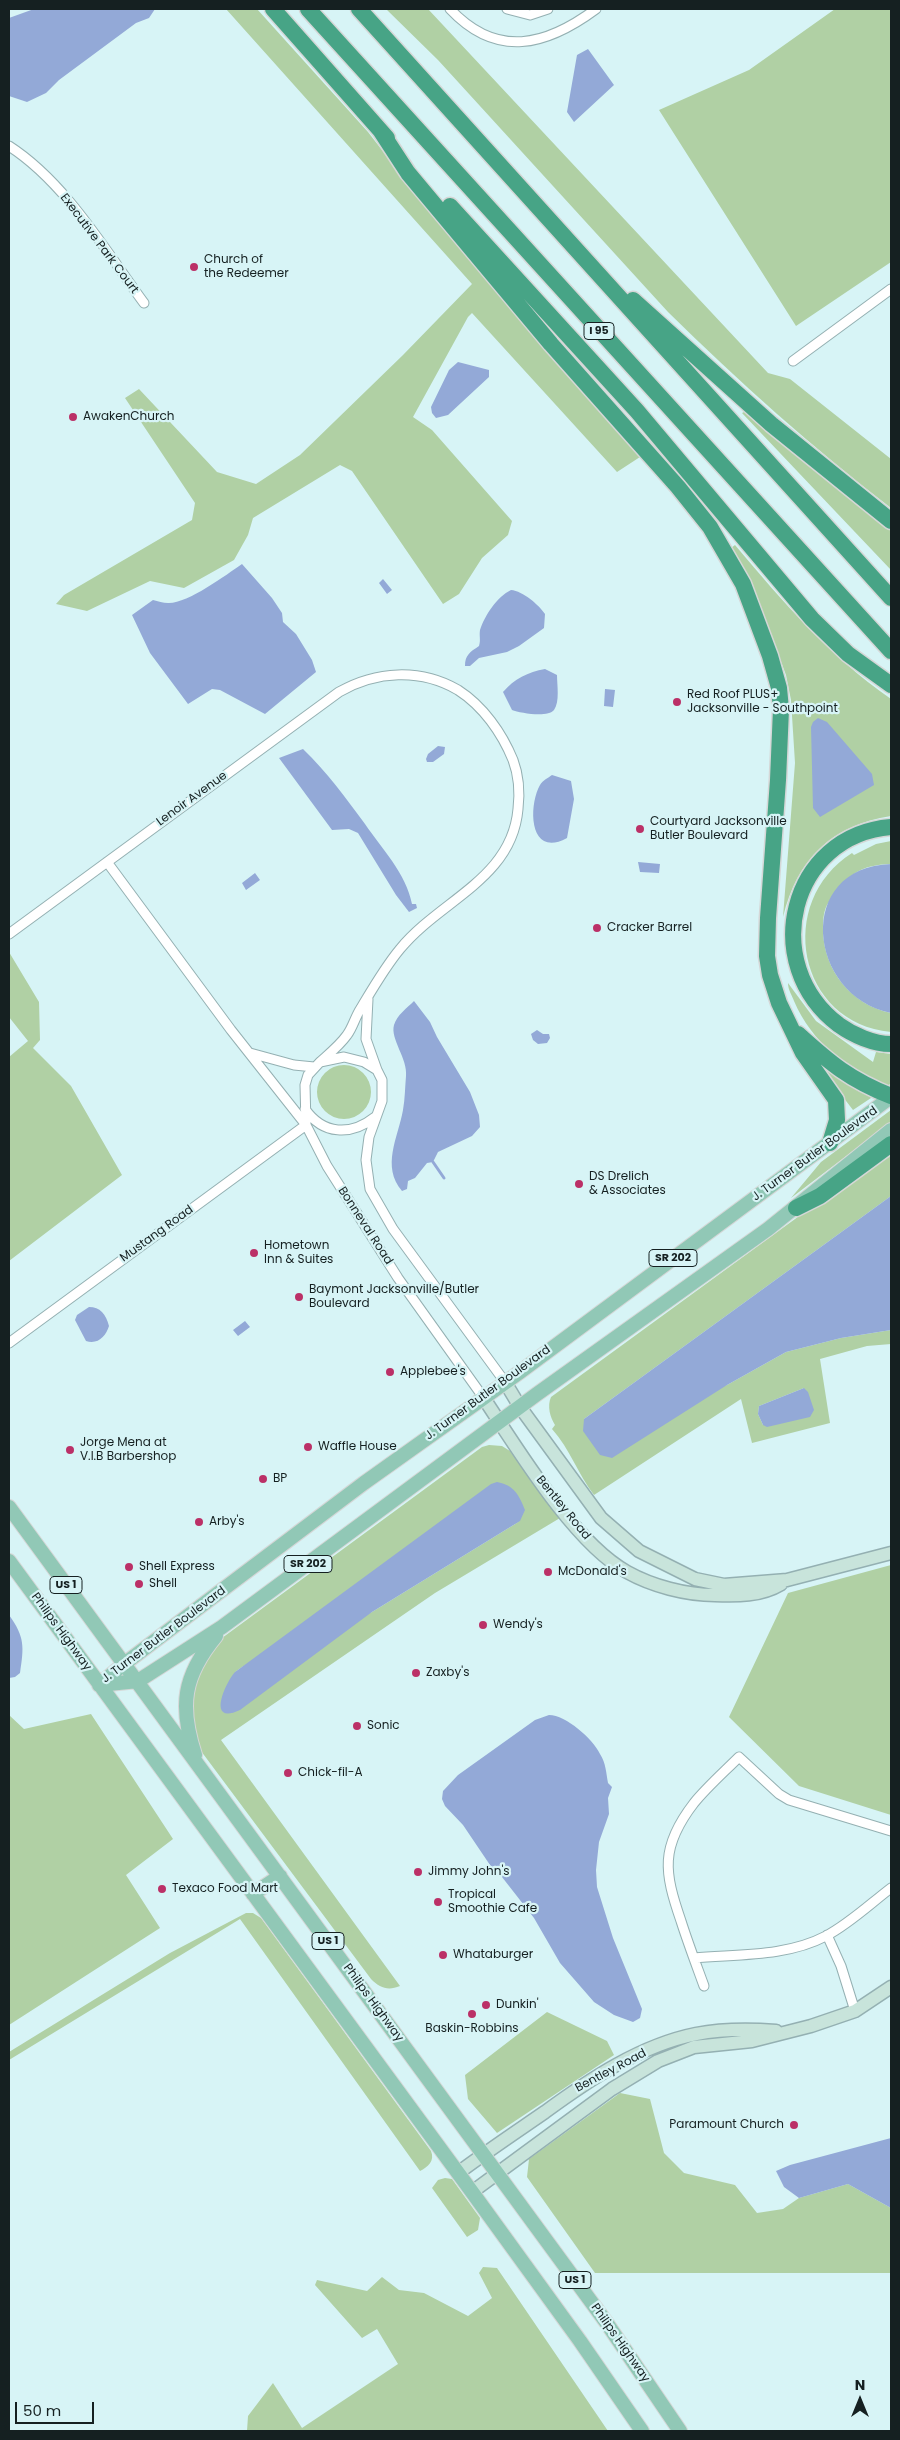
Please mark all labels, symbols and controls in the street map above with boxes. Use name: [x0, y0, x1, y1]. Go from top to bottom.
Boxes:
street label: Executive Park Court: [57, 191, 141, 297]
place label: Church of the Redeemer: [204, 253, 289, 281]
marker: Church of the Redeemer: [188, 261, 200, 273]
road number: I 95: [584, 322, 614, 340]
place label: AwakenChurch: [83, 410, 174, 424]
marker: AwakenChurch: [67, 411, 79, 423]
place label: Red Roof PLUS+ Jacksonville - Southpoint: [687, 688, 838, 716]
marker: Red Roof PLUS+ Jacksonville - Southpoint: [671, 696, 683, 708]
street label: Lenoir Avenue: [154, 769, 230, 829]
place label: Courtyard Jacksonville Butler Boulevard: [650, 815, 787, 843]
marker: Courtyard Jacksonville Butler Boulevard: [634, 823, 646, 835]
place label: Cracker Barrel: [607, 921, 692, 935]
marker: Cracker Barrel: [591, 922, 603, 934]
street label: J. Turner Butler Boulevard: [749, 1104, 881, 1204]
place label: DS Drelich & Associates: [589, 1170, 666, 1198]
marker: DS Drelich & Associates: [573, 1178, 585, 1190]
street label: Bonneval Road: [334, 1184, 396, 1268]
street label: Mustang Road: [118, 1203, 196, 1265]
place label: Hometown Inn & Suites: [264, 1239, 333, 1267]
marker: Hometown Inn & Suites: [248, 1247, 260, 1259]
road number: SR 202: [649, 1250, 697, 1266]
place label: Baymont Jacksonville/Butler Boulevard: [309, 1283, 479, 1311]
marker: Baymont Jacksonville/Butler Boulevard: [293, 1291, 305, 1303]
street label: J. Turner Butler Boulevard: [422, 1343, 554, 1443]
place label: Applebee's: [400, 1365, 466, 1379]
marker: Applebee's: [384, 1366, 396, 1378]
place label: Jorge Mena at V.I.B Barbershop: [80, 1436, 176, 1464]
place label: Waffle House: [318, 1440, 397, 1454]
marker: Waffle House: [302, 1441, 314, 1453]
marker: Jorge Mena at V.I.B Barbershop: [64, 1444, 76, 1456]
place label: BP: [273, 1472, 287, 1486]
marker: BP: [257, 1473, 269, 1485]
street label: Bentley Road: [533, 1473, 593, 1543]
place label: Arby's: [209, 1515, 245, 1529]
marker: Arby's: [193, 1516, 205, 1528]
road number: SR 202: [284, 1556, 332, 1572]
place label: Shell Express: [139, 1560, 215, 1574]
marker: Shell Express: [123, 1561, 135, 1573]
place label: McDonald's: [558, 1565, 627, 1579]
marker: McDonald's: [542, 1566, 554, 1578]
road number: US 1: [50, 1576, 82, 1594]
place label: Shell: [149, 1577, 177, 1591]
marker: Shell: [133, 1578, 145, 1590]
street label: J. Turner Butler Boulevard: [99, 1584, 229, 1686]
street label: Philips Highway: [28, 1590, 94, 1674]
place label: Wendy's: [493, 1618, 543, 1632]
marker: Wendy's: [477, 1619, 489, 1631]
place label: Zaxby's: [426, 1666, 469, 1680]
marker: Zaxby's: [410, 1667, 422, 1679]
place label: Sonic: [367, 1719, 400, 1733]
marker: Sonic: [351, 1720, 363, 1732]
place label: Chick-fil-A: [298, 1766, 363, 1780]
marker: Chick-fil-A: [282, 1767, 294, 1779]
place label: Jimmy John's: [428, 1865, 510, 1879]
marker: Jimmy John's: [412, 1866, 424, 1878]
place label: Texaco Food Mart: [172, 1882, 278, 1896]
marker: Texaco Food Mart: [156, 1883, 168, 1895]
place label: Tropical Smoothie Cafe: [448, 1888, 537, 1916]
marker: Tropical Smoothie Cafe: [432, 1896, 444, 1908]
road number: US 1: [312, 1932, 344, 1950]
place label: Whataburger: [453, 1948, 533, 1962]
marker: Whataburger: [437, 1949, 449, 1961]
street label: Philips Highway: [340, 1961, 406, 2045]
place label: Dunkin': [496, 1998, 539, 2012]
marker: Dunkin': [480, 1999, 492, 2011]
marker: Baskin-Robbins: [466, 2008, 478, 2020]
place label: Baskin-Robbins: [425, 2022, 519, 2036]
street label: Bentley Road: [573, 2046, 649, 2096]
place label: Paramount Church: [669, 2118, 784, 2132]
marker: Paramount Church: [788, 2119, 800, 2131]
road number: US 1: [559, 2272, 591, 2288]
street label: Philips Highway: [587, 2301, 653, 2385]
north arrow: [835, 2375, 885, 2425]
text: N: [855, 2375, 865, 2395]
scale bar: [18, 2392, 96, 2424]
text: 50 m: [23, 2400, 61, 2421]

